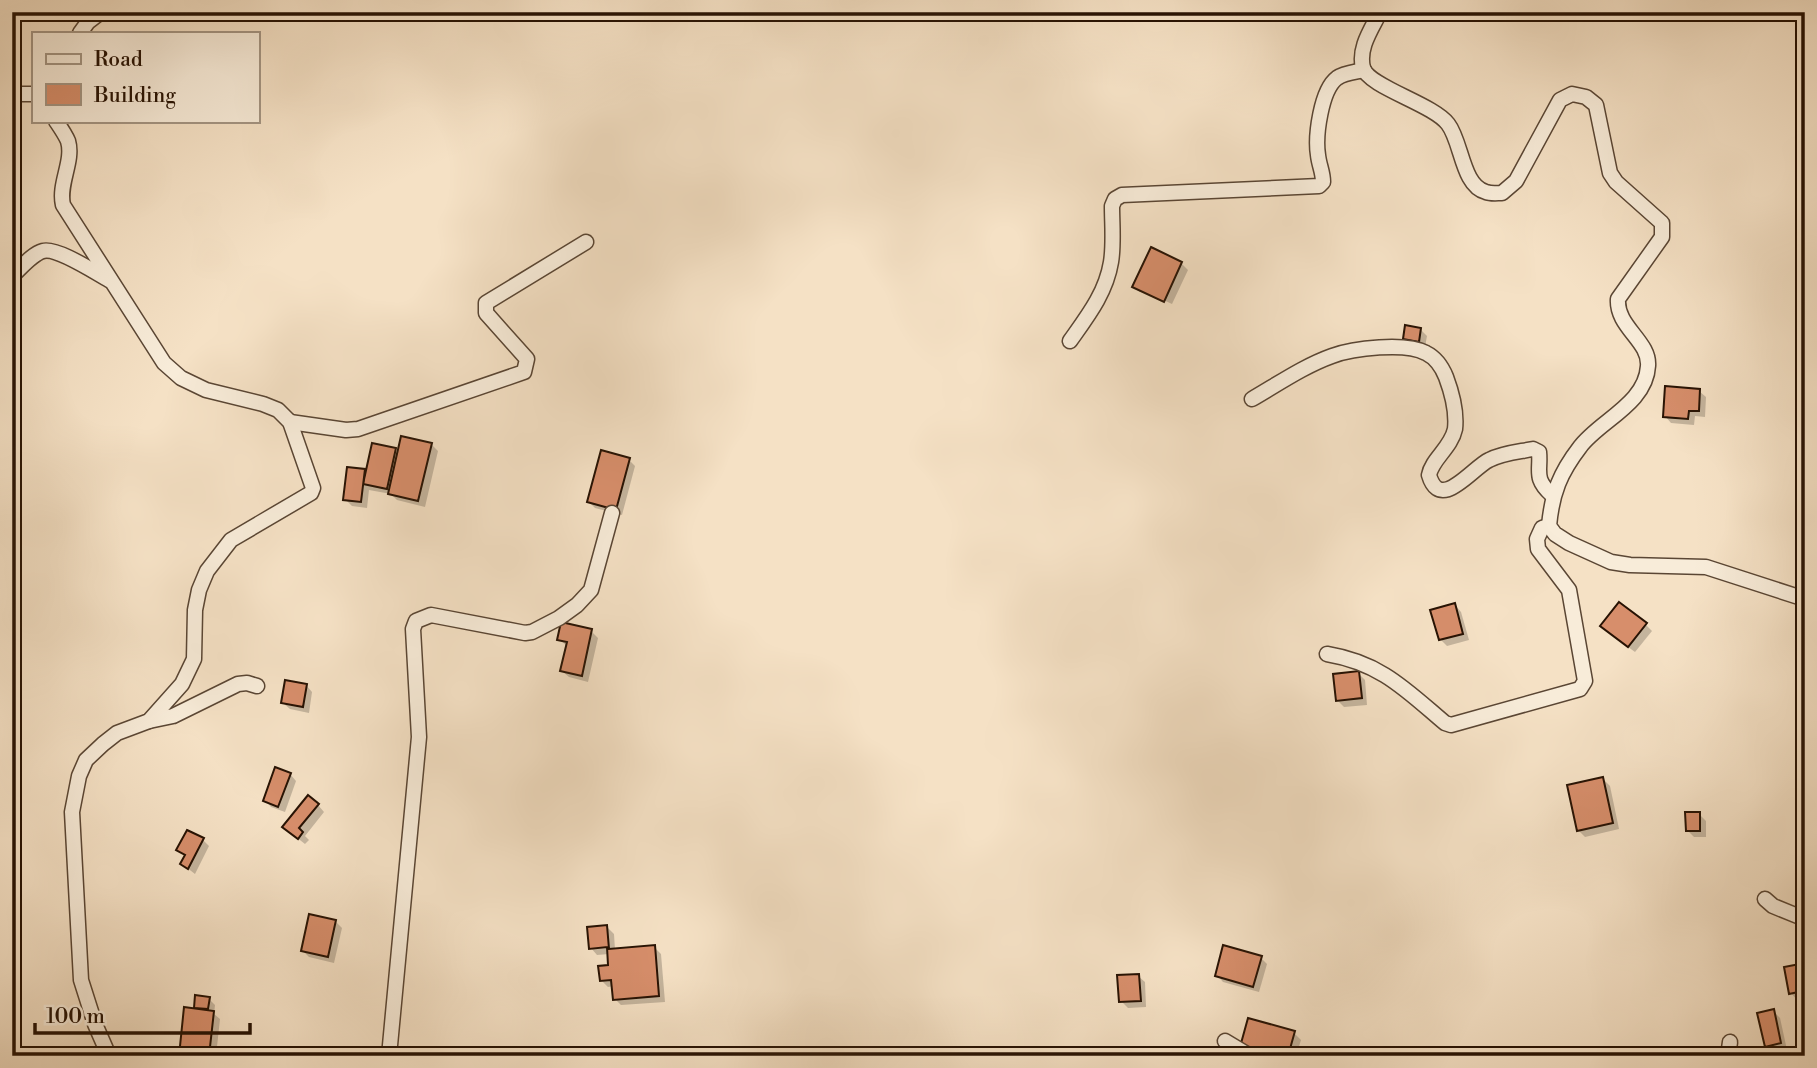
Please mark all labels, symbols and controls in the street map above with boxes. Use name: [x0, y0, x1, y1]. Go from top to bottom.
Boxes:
legend: [32, 32, 259, 122]
text: Road: [94, 47, 143, 73]
text: Building: [93, 83, 176, 109]
scale bar: [35, 991, 250, 1035]
text: 100 m: [46, 1004, 105, 1030]

